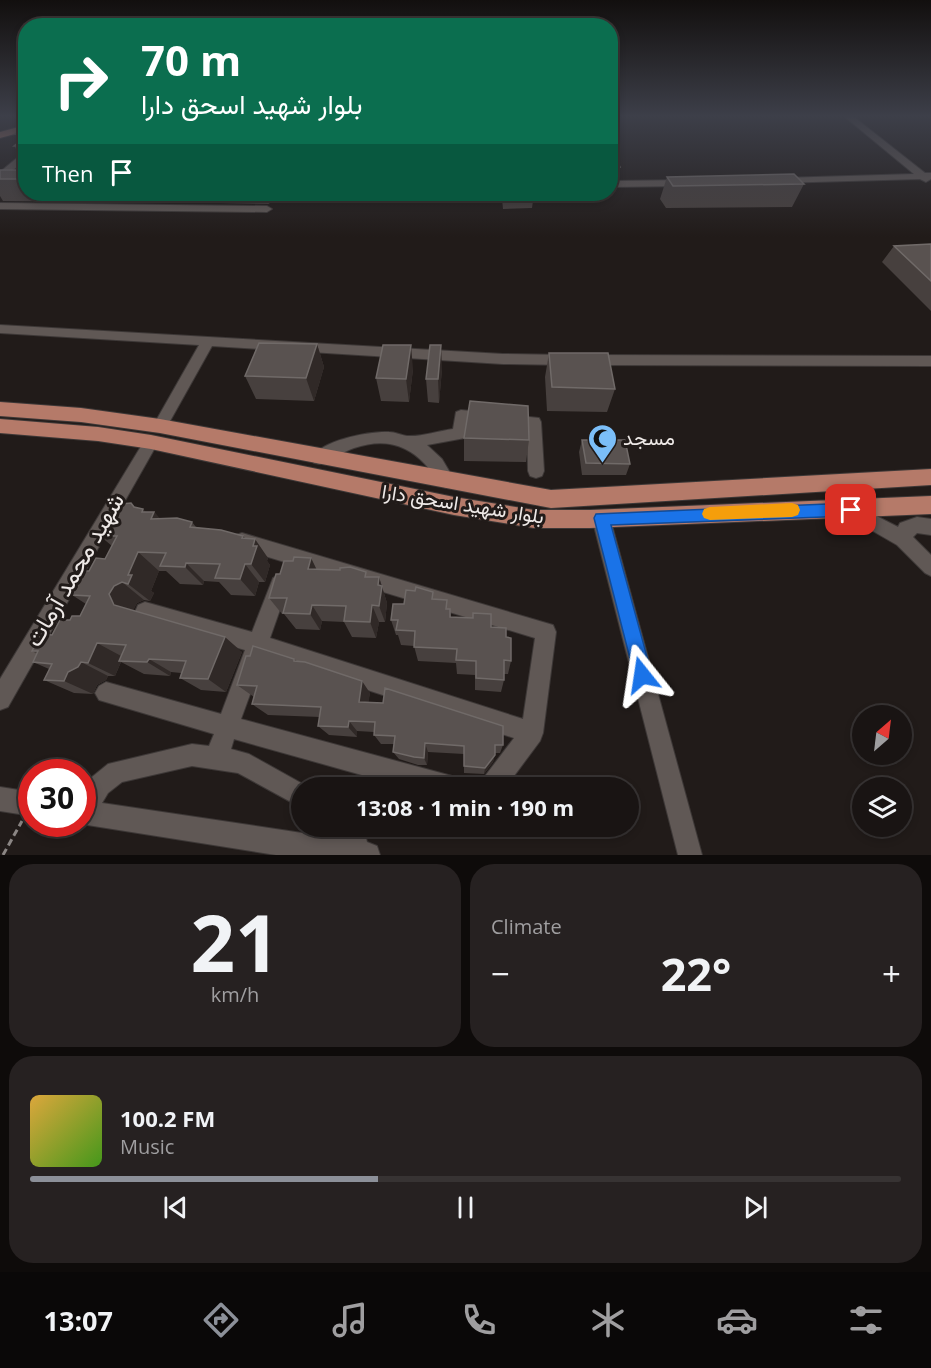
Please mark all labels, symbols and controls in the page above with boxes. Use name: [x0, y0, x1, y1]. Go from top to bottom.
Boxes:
text: 70 m: [141, 31, 241, 88]
icon: right: [42, 42, 120, 120]
text: بلوار شهید اسحق دارا: [141, 85, 362, 122]
icon: arrive: [105, 156, 138, 189]
text: Then: [42, 158, 93, 188]
mosque icon: مسجد: [586, 422, 618, 464]
place label: مسجد: [623, 424, 675, 451]
street label: بلوار شهید اسحق دارا: [380, 477, 546, 530]
pin: [825, 484, 876, 535]
street label: شهید محمد آرمات: [16, 486, 131, 652]
icon: arrive: [834, 493, 867, 526]
position arrow: [610, 643, 674, 707]
north arrow: [852, 705, 912, 765]
map controls: [852, 705, 912, 837]
speed limit sign: 30: [18, 759, 96, 837]
button: layers: [852, 777, 912, 837]
text: 13:08 · 1 min · 190 m: [356, 792, 574, 822]
text: 21: [190, 889, 280, 995]
text: Climate: [491, 913, 562, 940]
text: 22°: [661, 943, 731, 1004]
text: −: [491, 951, 510, 996]
text: +: [882, 951, 901, 996]
text: km/h: [211, 981, 259, 1008]
text: 100.2 FM: [120, 1103, 215, 1133]
text: Music: [120, 1133, 174, 1160]
icon: previous: [159, 1191, 192, 1224]
icon: pause: [449, 1191, 482, 1224]
icon: next: [739, 1191, 772, 1224]
icon: directions: [200, 1299, 242, 1341]
icon: music: [329, 1299, 371, 1341]
icon: phone: [458, 1299, 500, 1341]
icon: climate: [587, 1299, 629, 1341]
icon: car: [716, 1299, 758, 1341]
icon: filters: [845, 1299, 887, 1341]
text: 13:07: [44, 1302, 113, 1339]

